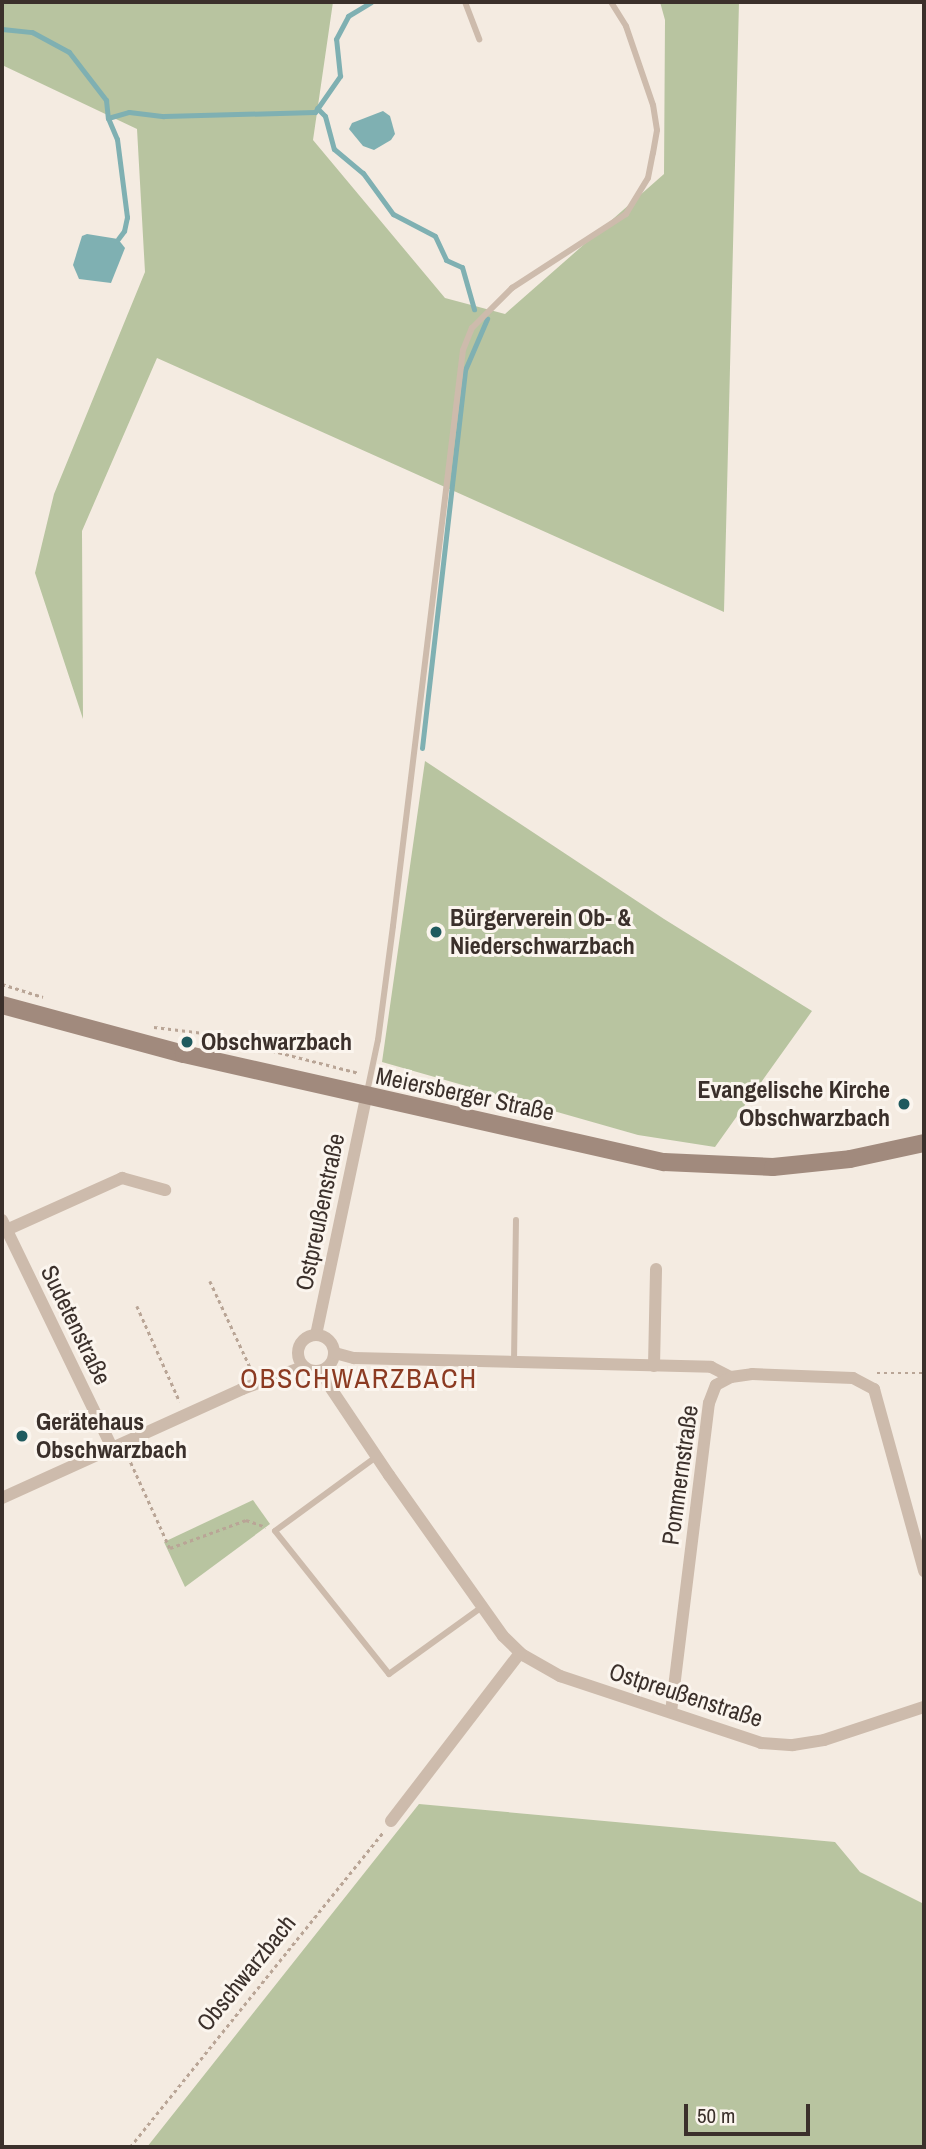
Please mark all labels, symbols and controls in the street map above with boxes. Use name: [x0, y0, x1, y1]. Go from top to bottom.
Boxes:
place label: Bürgerverein Ob- & Niederschwarzbach: [450, 904, 635, 960]
marker: Bürgerverein Ob- & Niederschwarzbach: [428, 924, 444, 940]
place label: Obschwarzbach: [201, 1028, 352, 1056]
marker: Obschwarzbach: [179, 1034, 195, 1050]
street label: Meiersberger Straße: [373, 1061, 557, 1127]
place label: Evangelische Kirche Obschwarzbach: [697, 1076, 890, 1132]
marker: Evangelische Kirche Obschwarzbach: [896, 1096, 912, 1112]
street label: Ostpreußenstraße: [289, 1131, 351, 1293]
street label: Sudetenstraße: [35, 1261, 117, 1389]
district label: OBSCHWARZBACH: [242, 1361, 476, 1395]
street label: Pommernstraße: [656, 1403, 704, 1547]
place label: Gerätehaus Obschwarzbach: [36, 1408, 187, 1464]
marker: Gerätehaus Obschwarzbach: [14, 1428, 30, 1444]
street label: Ostpreußenstraße: [606, 1657, 766, 1733]
street label: Obschwarzbach: [190, 1909, 302, 2037]
scale bar: [688, 2090, 814, 2134]
text: 50 m: [697, 2101, 735, 2130]

